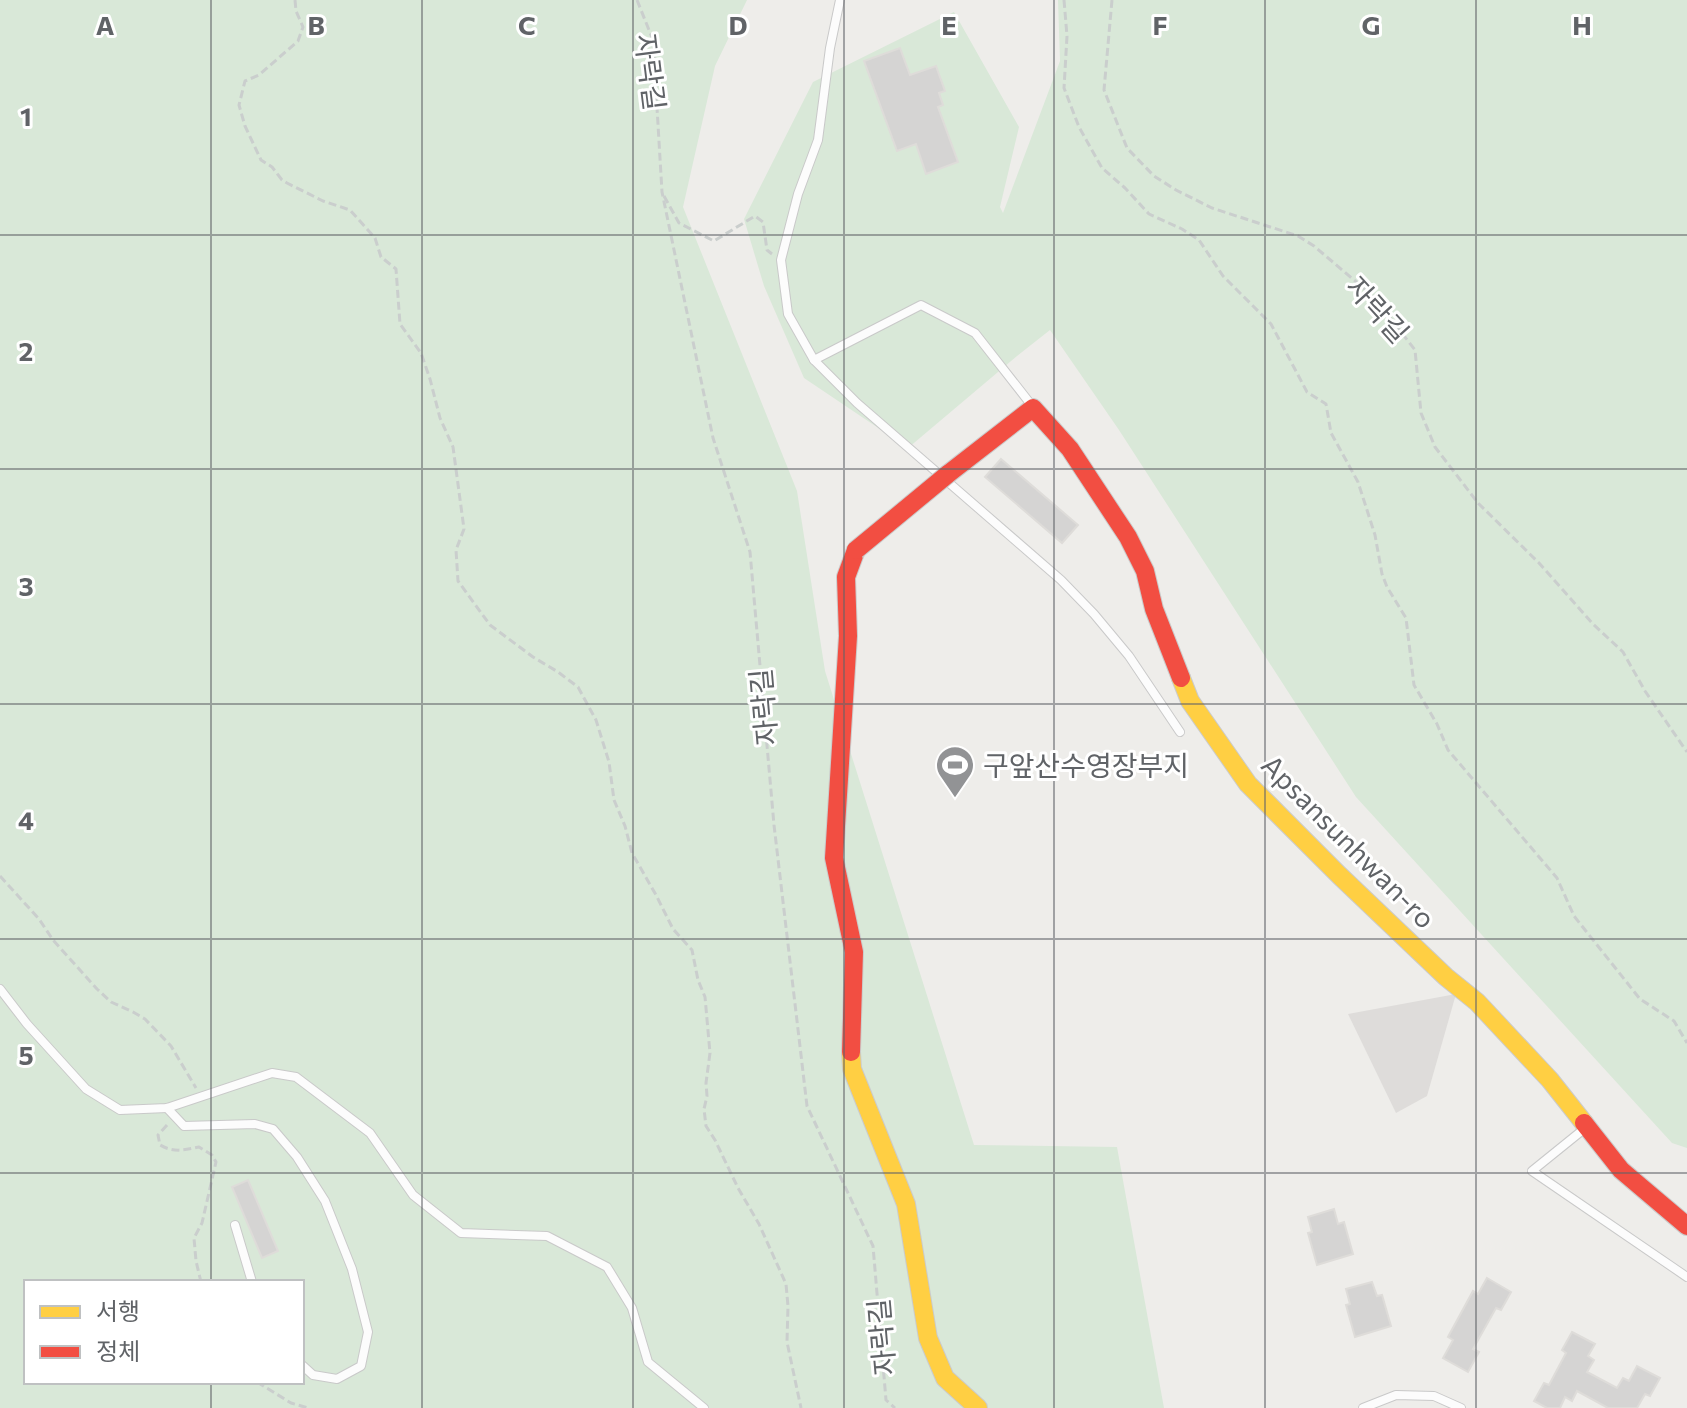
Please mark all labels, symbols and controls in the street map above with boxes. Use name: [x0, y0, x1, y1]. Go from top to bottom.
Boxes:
text: A: [96, 9, 115, 40]
text: B: [307, 9, 325, 40]
text: C: [518, 9, 536, 40]
text: D: [728, 9, 748, 40]
text: E: [941, 9, 957, 40]
text: F: [1152, 9, 1168, 40]
text: G: [1362, 9, 1380, 40]
text: H: [1572, 9, 1592, 40]
street label: 자락길: [629, 32, 673, 112]
text: 1: [20, 100, 32, 131]
street label: 자락길: [1340, 269, 1416, 349]
text: 2: [19, 335, 33, 366]
text: 3: [18, 570, 34, 601]
street label: 자락길: [743, 667, 783, 747]
sports icon: 구앞산수영장부지: [934, 744, 976, 799]
street label: Apsansunhwan-ro: [1255, 747, 1443, 935]
place label: 구앞산수영장부지: [983, 748, 1189, 782]
text: 4: [18, 804, 34, 835]
text: 5: [18, 1039, 34, 1070]
legend: [24, 1280, 304, 1384]
text: 서행: [96, 1296, 140, 1325]
street label: 자락길: [861, 1297, 901, 1377]
text: 정체: [96, 1336, 140, 1365]

